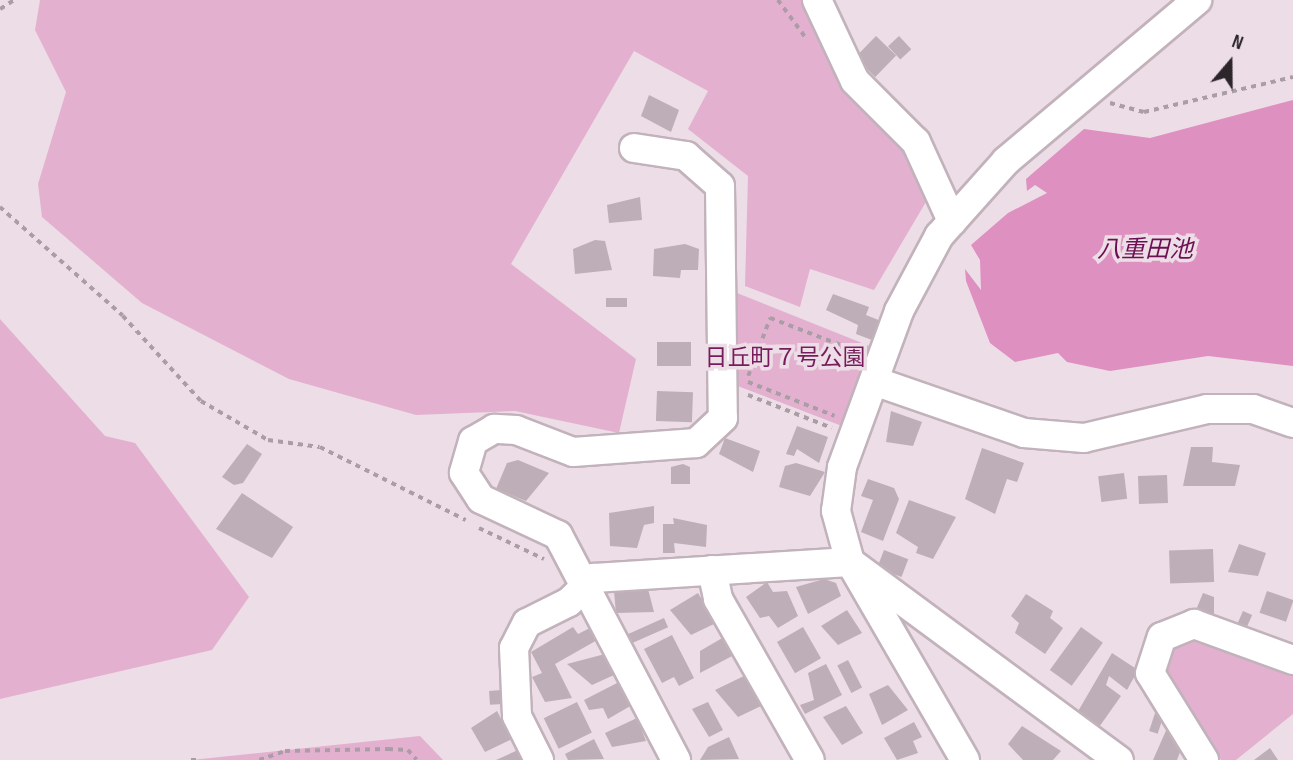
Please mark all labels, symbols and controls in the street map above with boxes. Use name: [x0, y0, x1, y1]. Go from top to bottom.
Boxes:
north arrow: [1195, 28, 1265, 98]
text: N: [1229, 30, 1246, 55]
water label: 八重田池: [1097, 236, 1193, 264]
park label: 日丘町７号公園: [705, 344, 865, 372]

